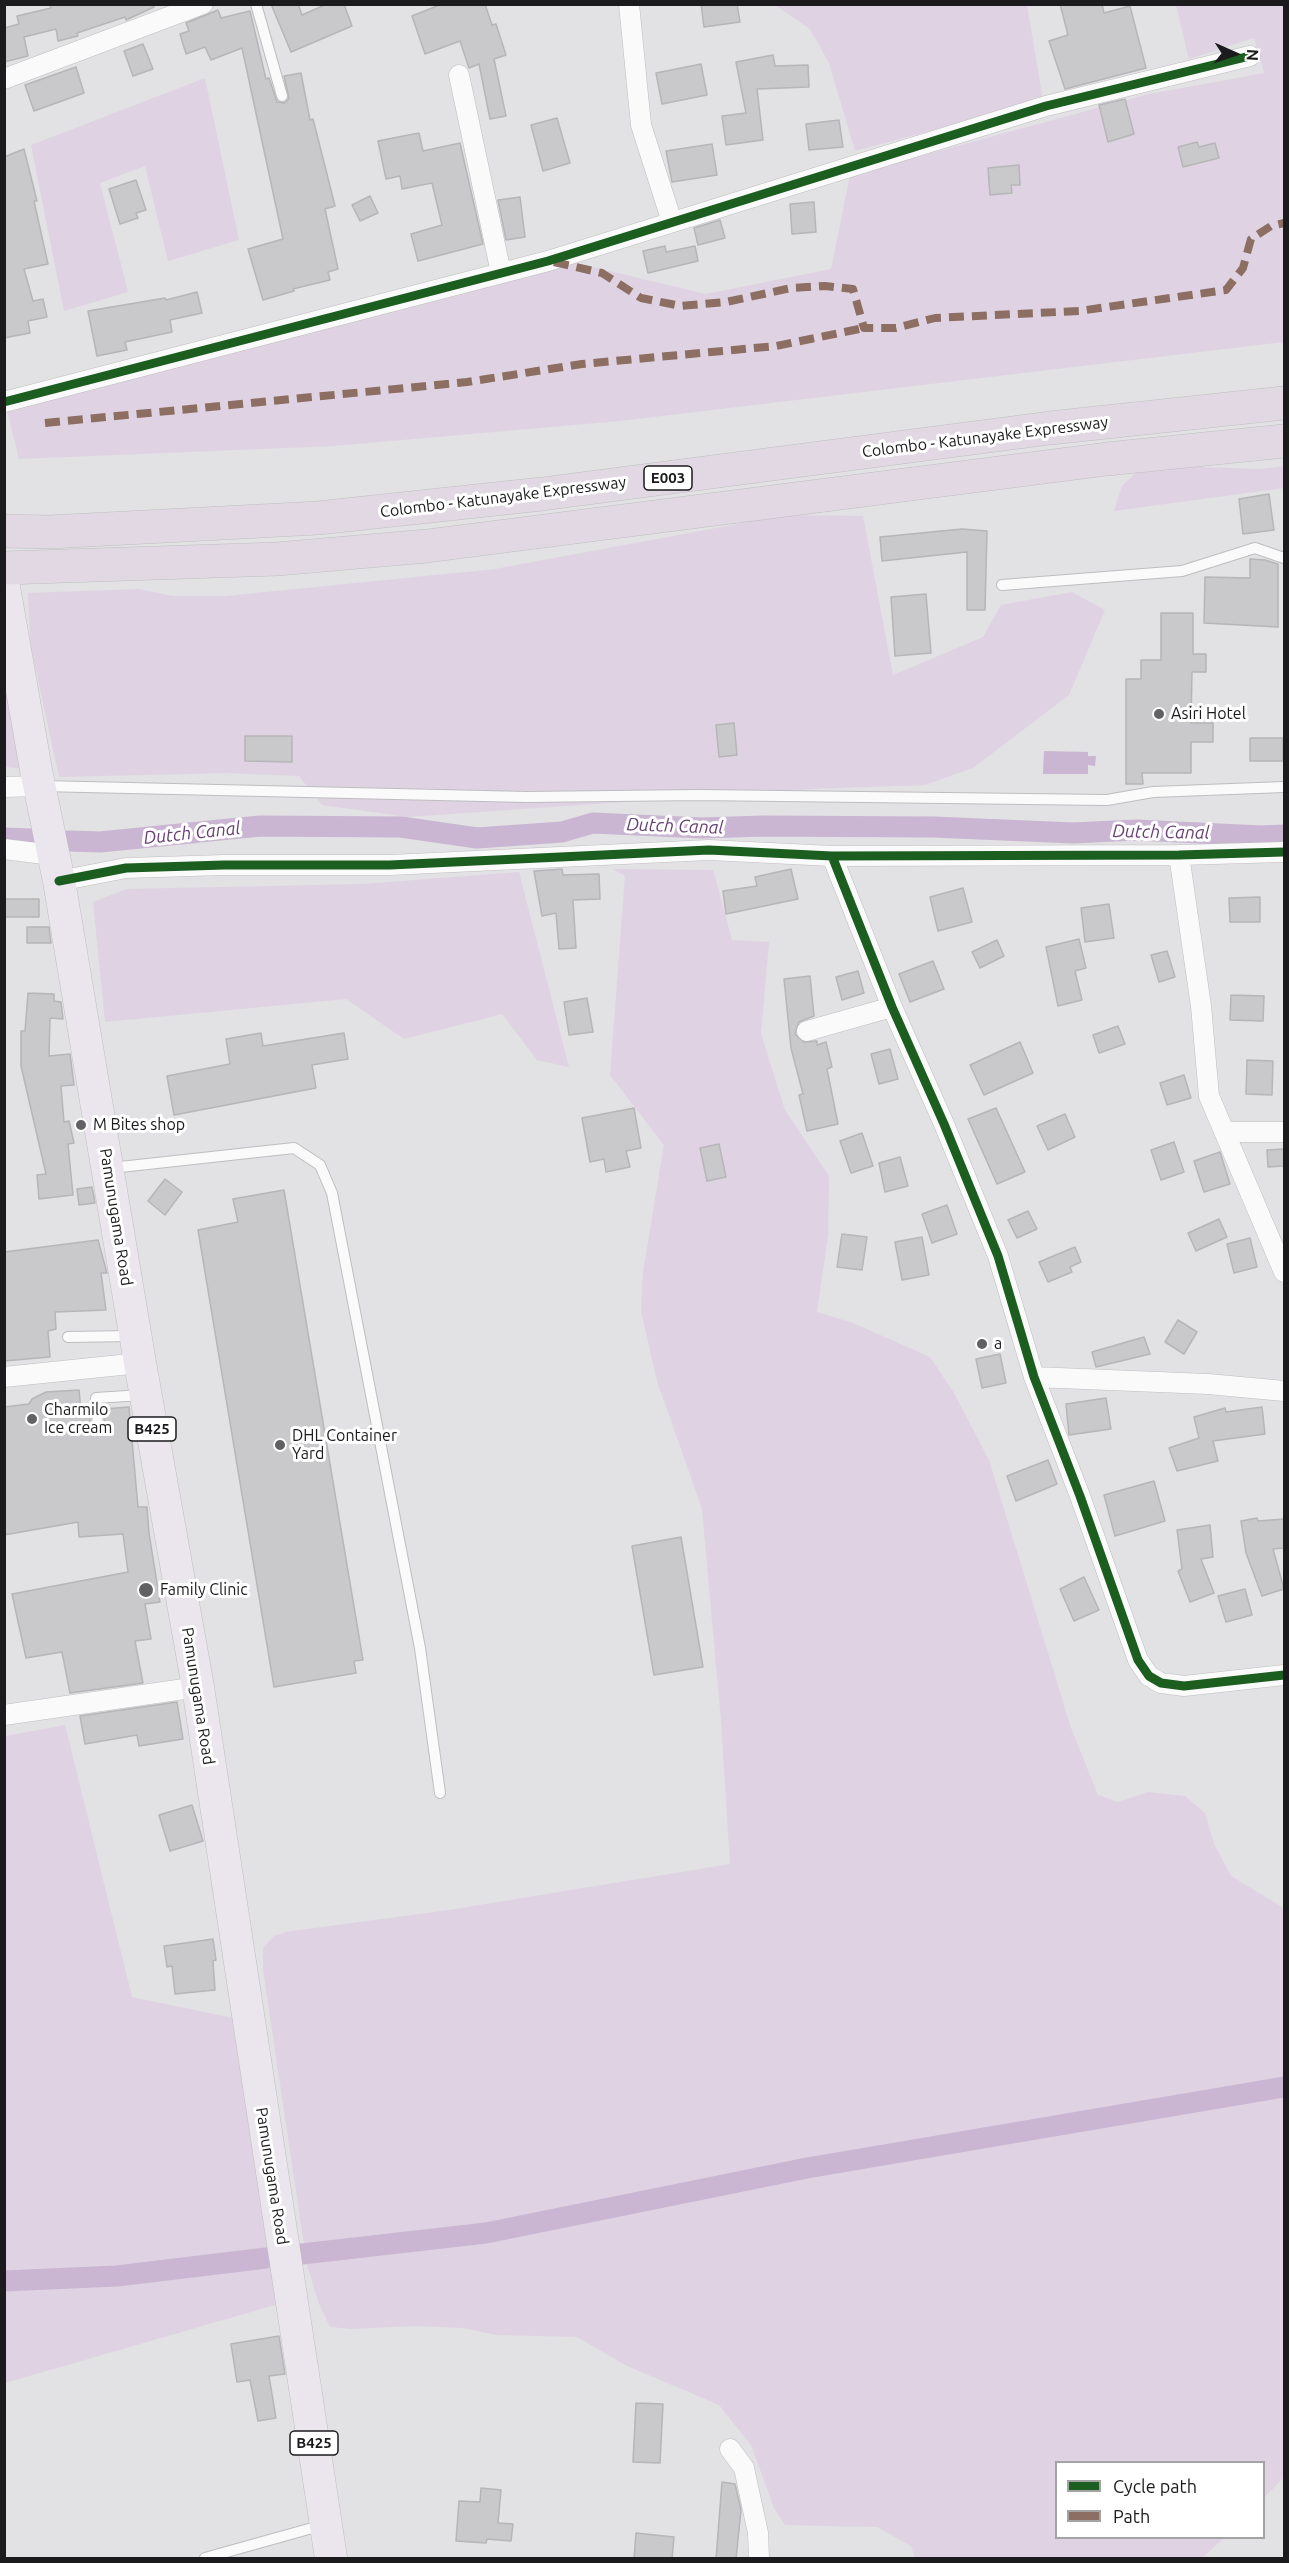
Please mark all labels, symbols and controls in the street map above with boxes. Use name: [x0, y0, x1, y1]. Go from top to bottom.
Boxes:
north arrow: [1205, 24, 1265, 84]
text: N: [1244, 49, 1262, 61]
street label: Colombo - Katunayake Expressway: [861, 412, 1109, 462]
road number: E003: [644, 466, 692, 490]
street label: Colombo - Katunayake Expressway: [379, 472, 627, 522]
place label: Asiri Hotel: [1171, 704, 1246, 724]
marker: Asiri Hotel: [1152, 707, 1166, 721]
water label: Dutch Canal: [626, 814, 724, 838]
water label: Dutch Canal: [143, 817, 241, 849]
water label: Dutch Canal: [1112, 820, 1210, 844]
place label: M Bites shop: [93, 1115, 185, 1135]
marker: M Bites shop: [74, 1118, 88, 1132]
street label: Pamunugama Road: [96, 1147, 136, 1287]
place label: a: [994, 1334, 1002, 1354]
marker: a: [975, 1337, 989, 1351]
place label: Charmilo Ice cream: [44, 1400, 112, 1438]
marker: Charmilo Ice cream: [25, 1412, 39, 1426]
road number: B425: [128, 1417, 176, 1441]
place label: DHL Container Yard: [292, 1426, 397, 1464]
marker: DHL Container Yard: [273, 1438, 287, 1452]
place label: Family Clinic: [160, 1580, 248, 1600]
marker: Family Clinic: [137, 1581, 155, 1599]
street label: Pamunugama Road: [178, 1626, 218, 1766]
street label: Pamunugama Road: [252, 2106, 292, 2246]
road number: B425: [290, 2431, 338, 2455]
legend: [1055, 2461, 1265, 2539]
text: Cycle path: [1113, 2476, 1197, 2496]
text: Path: [1113, 2506, 1150, 2526]

